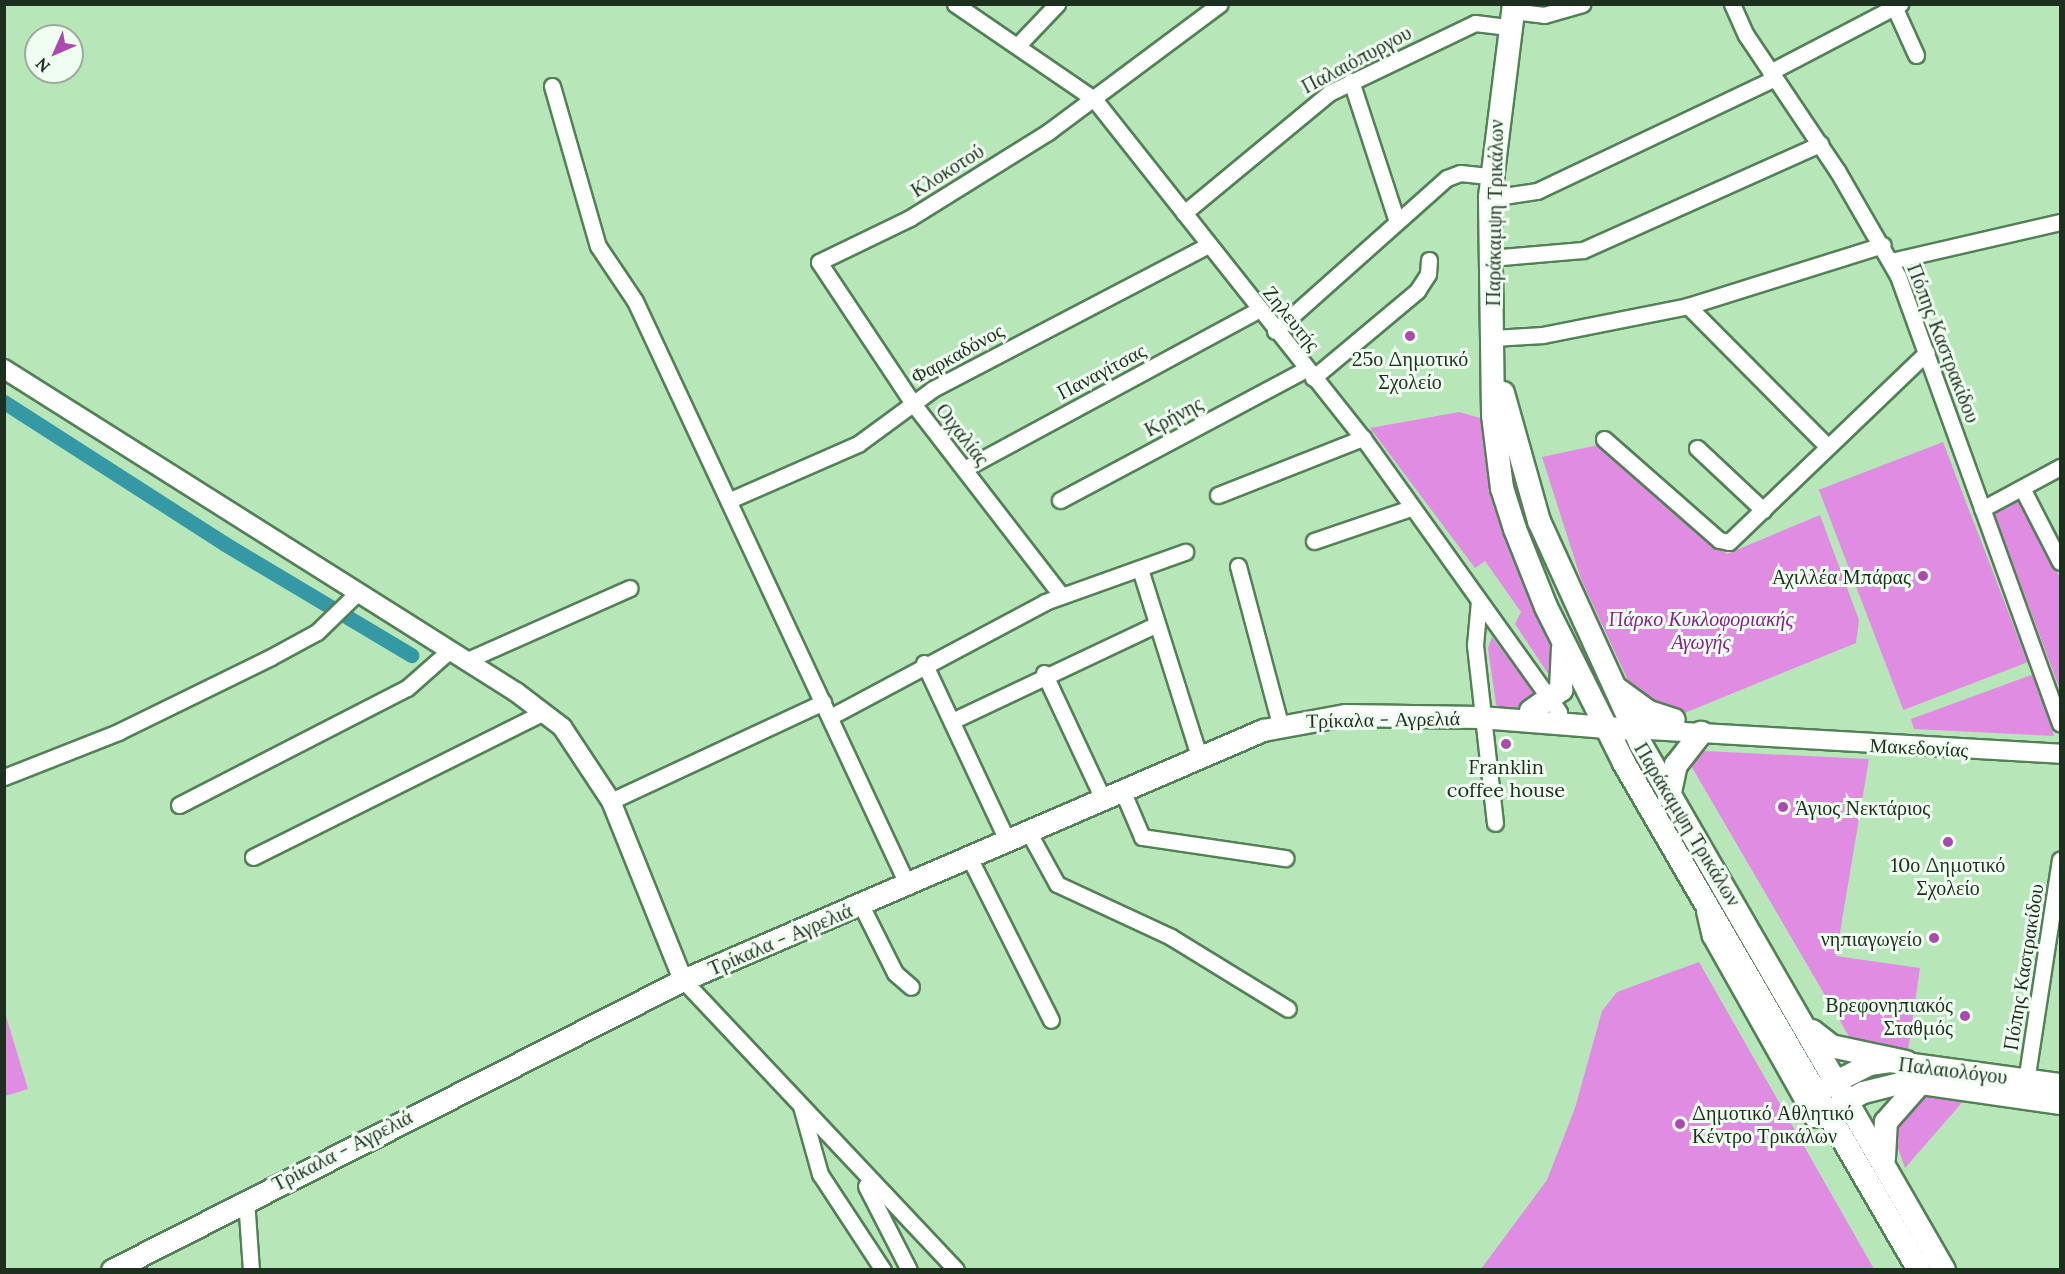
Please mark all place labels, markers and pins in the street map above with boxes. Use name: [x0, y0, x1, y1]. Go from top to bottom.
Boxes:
marker: 25ο Δημοτικό Σχολείο: [1403, 329, 1417, 343]
place label: 25ο Δημοτικό Σχολείο: [1352, 346, 1468, 393]
place label: Αχιλλέα Μπάρας: [1772, 564, 1911, 588]
marker: Αχιλλέα Μπάρας: [1916, 569, 1930, 583]
marker: Franklin coffee house: [1499, 737, 1513, 751]
place label: Franklin coffee house: [1447, 754, 1565, 801]
place label: Άγιος Νεκτάριος: [1795, 795, 1930, 819]
marker: Άγιος Νεκτάριος: [1776, 800, 1790, 814]
marker: 10ο Δημοτικό Σχολείο: [1941, 835, 1955, 849]
place label: 10ο Δημοτικό Σχολείο: [1891, 852, 2005, 899]
place label: νηπιαγωγείο: [1821, 926, 1922, 950]
marker: νηπιαγωγείο: [1927, 931, 1941, 945]
place label: Βρεφονηπιακός Σταθμός: [1825, 993, 1953, 1040]
marker: Βρεφονηπιακός Σταθμός: [1958, 1009, 1972, 1023]
place label: Δημοτικό Αθλητικό Κέντρο Τρικάλων: [1692, 1100, 1854, 1147]
marker: Δημοτικό Αθλητικό Κέντρο Τρικάλων: [1673, 1117, 1687, 1131]

